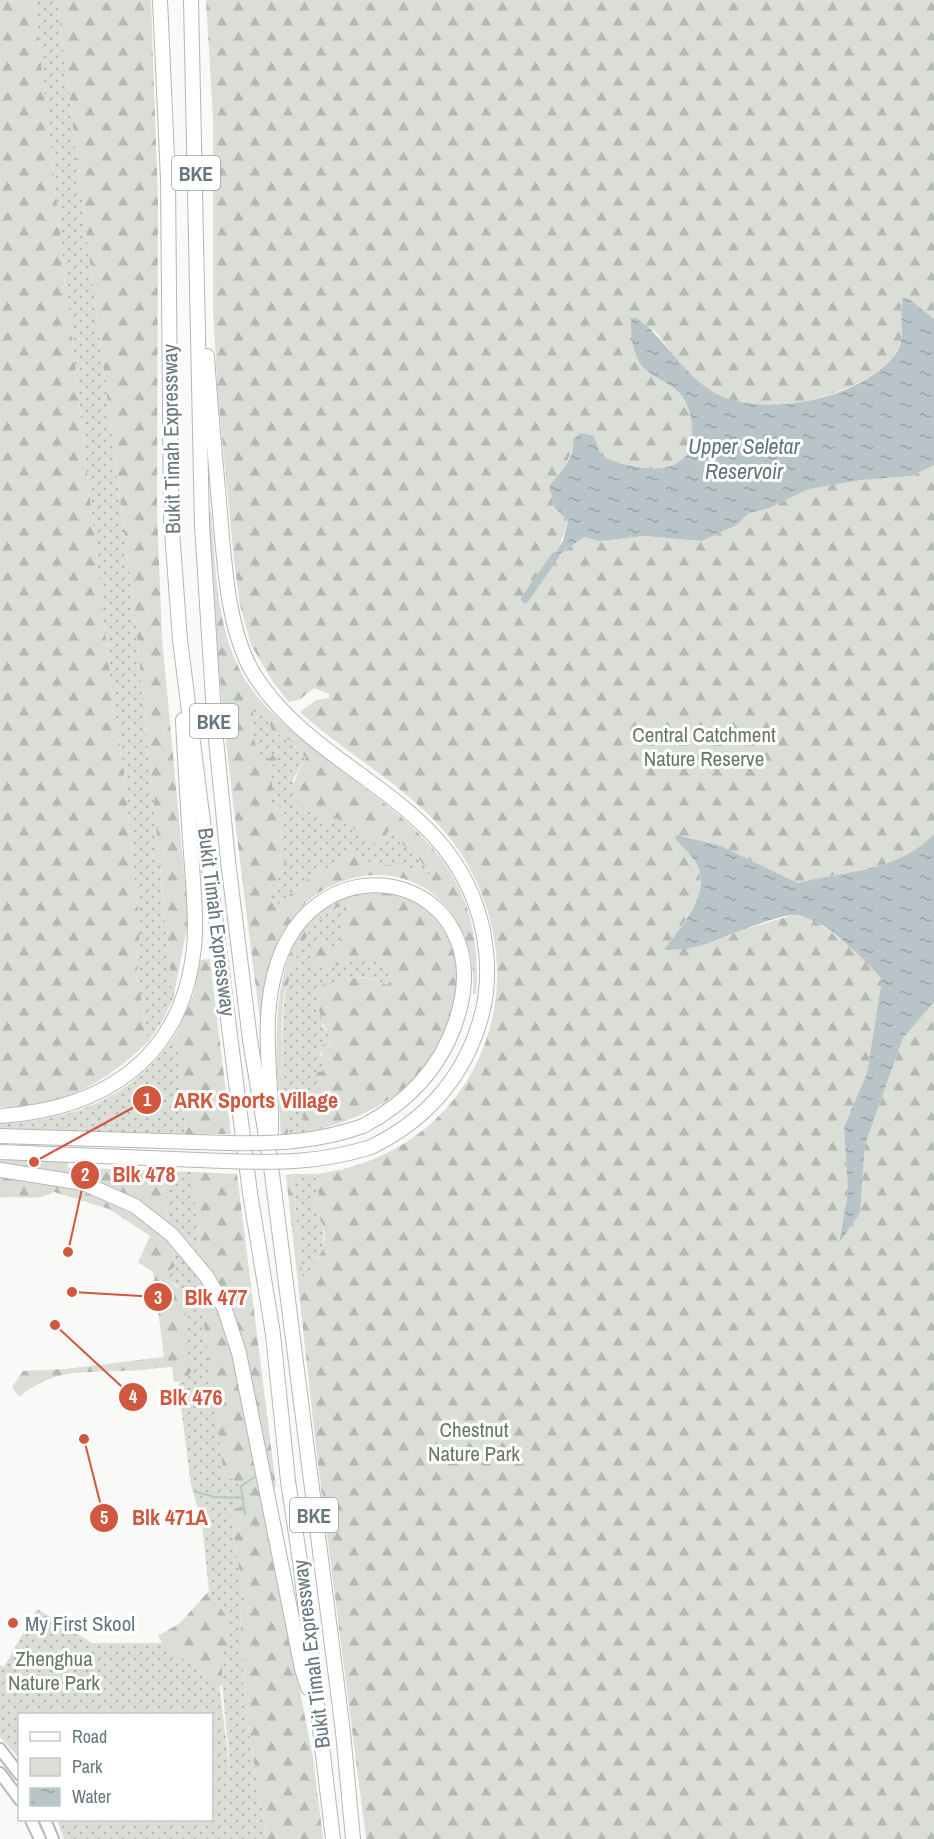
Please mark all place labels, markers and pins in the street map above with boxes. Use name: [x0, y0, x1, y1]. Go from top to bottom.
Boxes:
callout: ARK Sports Village: [132, 1080, 350, 1120]
callout: Blk 478: [70, 1155, 187, 1195]
callout: Blk 477: [143, 1277, 260, 1317]
callout: Blk 476: [118, 1377, 235, 1417]
callout: Blk 471A: [89, 1498, 220, 1538]
place label: My First Skool: [25, 1609, 135, 1638]
marker: My First Skool: [6, 1616, 20, 1630]

